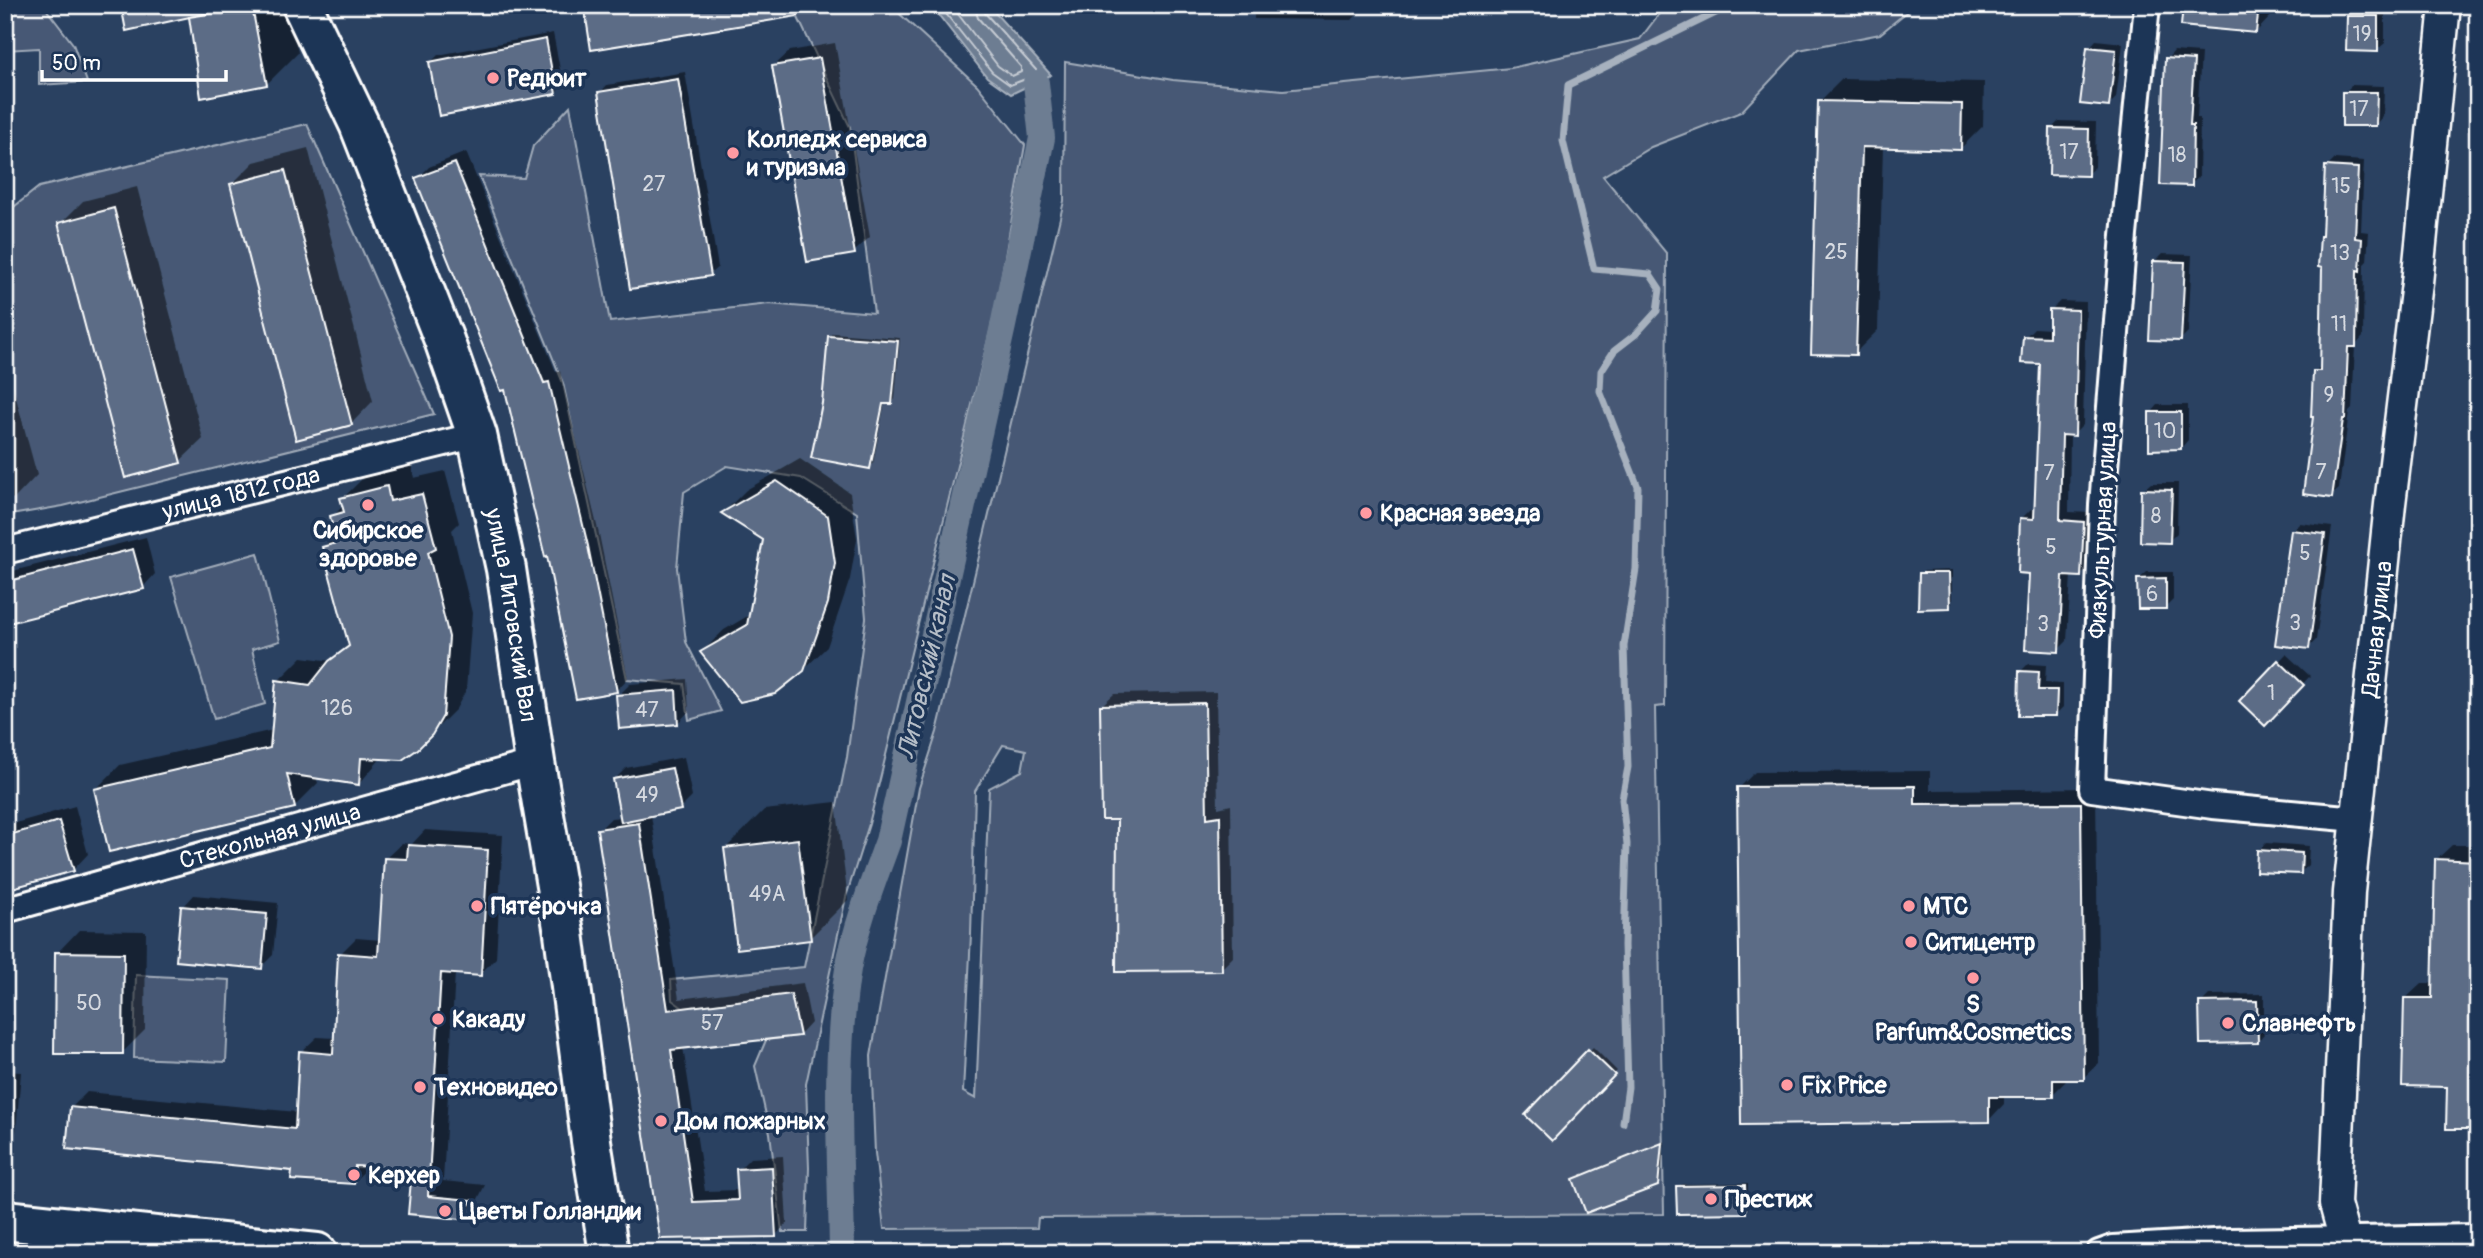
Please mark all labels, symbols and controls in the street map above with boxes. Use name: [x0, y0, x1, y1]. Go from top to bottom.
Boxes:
house number: 19: [2352, 21, 2372, 48]
scale bar: [42, 38, 226, 82]
text: 50 m: [52, 50, 101, 77]
place label: Редюит: [507, 64, 588, 93]
marker: Редюит: [485, 70, 501, 86]
house number: 17: [2349, 96, 2369, 123]
place label: Колледж сервиса и туризма: [746, 125, 927, 182]
house number: 17: [2059, 139, 2079, 166]
house number: 18: [2168, 142, 2186, 169]
marker: Колледж сервиса и туризма: [725, 145, 741, 161]
house number: 27: [643, 171, 665, 198]
house number: 15: [2331, 173, 2351, 200]
house number: 25: [1824, 239, 1848, 266]
house number: 13: [2330, 240, 2350, 267]
house number: 11: [2331, 311, 2347, 338]
house number: 9: [2324, 382, 2334, 409]
house number: 10: [2154, 418, 2176, 445]
street label: Физкультурная улица: [2083, 421, 2123, 639]
house number: 7: [2315, 459, 2327, 486]
street label: улица 1812 года: [158, 460, 323, 527]
house number: 7: [2043, 460, 2055, 487]
marker: Сибирское здоровье: [360, 497, 376, 513]
place label: Красная звезда: [1380, 499, 1540, 528]
house number: 8: [2151, 503, 2161, 530]
street label: улица Литовский Вал: [479, 504, 543, 724]
marker: Красная звезда: [1358, 505, 1374, 521]
place label: Сибирское здоровье: [313, 516, 424, 573]
house number: 5: [2045, 534, 2057, 561]
house number: 5: [2299, 540, 2311, 567]
street label: Дачная улица: [2355, 559, 2398, 700]
water label: Литовский канал: [890, 570, 964, 762]
house number: 6: [2146, 581, 2158, 608]
house number: 3: [2289, 610, 2301, 637]
house number: 3: [2037, 611, 2049, 638]
house number: 1: [2267, 680, 2275, 707]
house number: 126: [321, 695, 353, 722]
house number: 47: [635, 697, 659, 724]
house number: 49: [636, 782, 659, 809]
street label: Стекольная улица: [176, 797, 364, 875]
house number: 49А: [749, 881, 785, 908]
place label: Пятёрочка: [491, 892, 602, 921]
place label: МТС: [1923, 892, 1969, 921]
marker: Пятёрочка: [469, 898, 485, 914]
marker: МТС: [1901, 898, 1917, 914]
place label: Ситицентр: [1925, 928, 2035, 957]
marker: Ситицентр: [1903, 934, 1919, 950]
marker: S Parfum&Cosmetics: [1965, 970, 1981, 986]
house number: 50: [76, 990, 102, 1017]
place label: S Parfum&Cosmetics: [1875, 990, 2072, 1047]
place label: Какаду: [452, 1005, 526, 1034]
place label: Славнефть: [2242, 1009, 2356, 1038]
house number: 57: [701, 1010, 723, 1037]
marker: Какаду: [430, 1011, 446, 1027]
marker: Славнефть: [2220, 1015, 2236, 1031]
place label: Fix Price: [1801, 1071, 1888, 1100]
place label: Техновидео: [433, 1073, 558, 1102]
marker: Fix Price: [1779, 1077, 1795, 1093]
marker: Техновидео: [412, 1079, 428, 1095]
place label: Дом пожарных: [673, 1107, 826, 1136]
marker: Дом пожарных: [653, 1113, 669, 1129]
place label: Керхер: [368, 1161, 440, 1190]
marker: Керхер: [346, 1167, 362, 1183]
place label: Престиж: [1725, 1185, 1813, 1214]
marker: Престиж: [1703, 1191, 1719, 1207]
place label: Цветы Голландии: [459, 1197, 641, 1226]
marker: Цветы Голландии: [437, 1203, 453, 1219]

